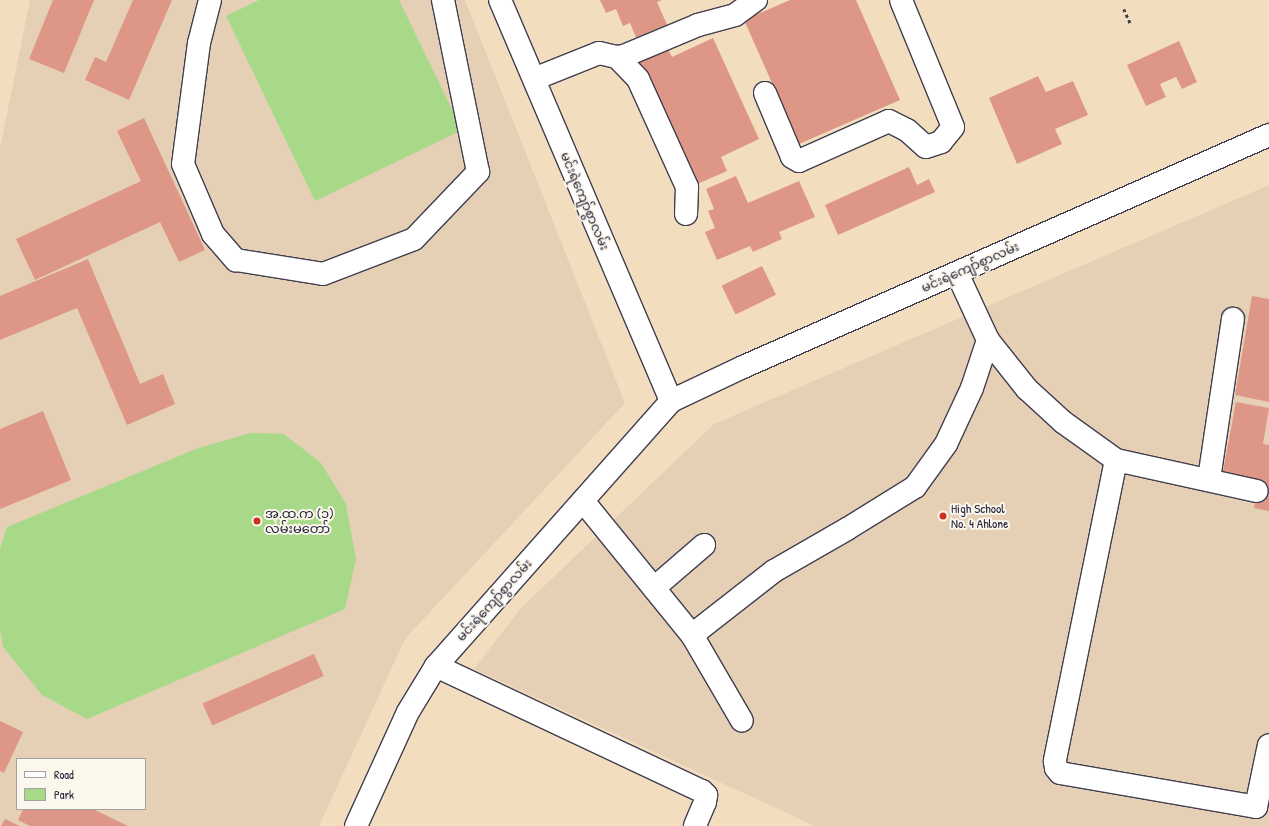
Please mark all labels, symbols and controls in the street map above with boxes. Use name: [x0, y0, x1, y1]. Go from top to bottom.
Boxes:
street label: မင်းရဲကျော်စွာလမ်း: [557, 150, 613, 252]
street label: မင်းရဲကျော်စွာလမ်း: [919, 238, 1021, 296]
place label: High School No. 4 Ahlone: [951, 501, 1008, 532]
place label: အ.ထ.က (၁) လမ်းမတော်: [265, 506, 334, 537]
marker: High School No. 4 Ahlone: [938, 511, 948, 521]
marker: အ.ထ.က (၁) လမ်းမတော်: [252, 516, 262, 526]
street label: မင်းရဲကျော်စွာလမ်း: [453, 556, 535, 644]
legend: [16, 758, 146, 810]
text: Road: [54, 766, 74, 783]
text: Park: [54, 786, 74, 803]

